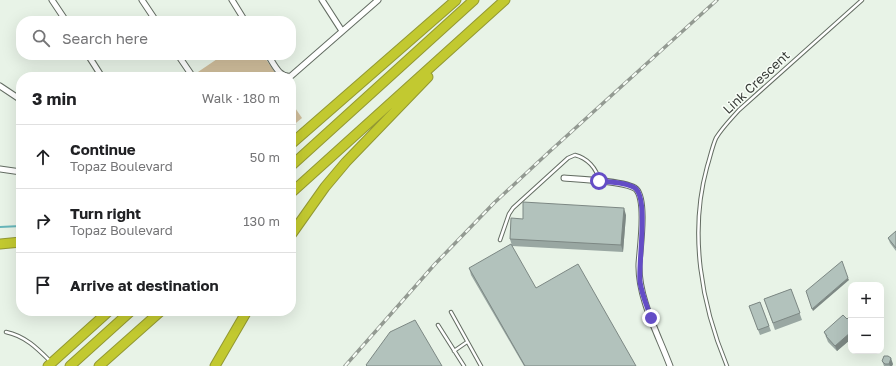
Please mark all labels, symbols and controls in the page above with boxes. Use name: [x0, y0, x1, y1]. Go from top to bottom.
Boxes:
search box: [16, 16, 296, 60]
icon: search: [30, 27, 52, 49]
text: Search here: [62, 29, 148, 47]
street label: Link Crescent: [719, 47, 793, 117]
text: 3 min: [32, 88, 76, 109]
text: Walk · 180 m: [202, 90, 280, 106]
text: Continue: [70, 140, 136, 158]
icon: ahead: [32, 146, 54, 168]
text: 50 m: [250, 149, 280, 165]
text: Topaz Boulevard: [70, 158, 173, 174]
route start: [590, 172, 608, 190]
text: Turn right: [70, 204, 141, 222]
icon: right: [32, 210, 54, 232]
text: 130 m: [243, 213, 280, 229]
text: Topaz Boulevard: [70, 222, 173, 238]
icon: arrive: [32, 274, 54, 296]
text: Arrive at destination: [70, 276, 219, 294]
map controls: [848, 282, 884, 354]
button: +: [848, 282, 884, 318]
route end: [642, 309, 660, 327]
button: −: [848, 318, 884, 354]

